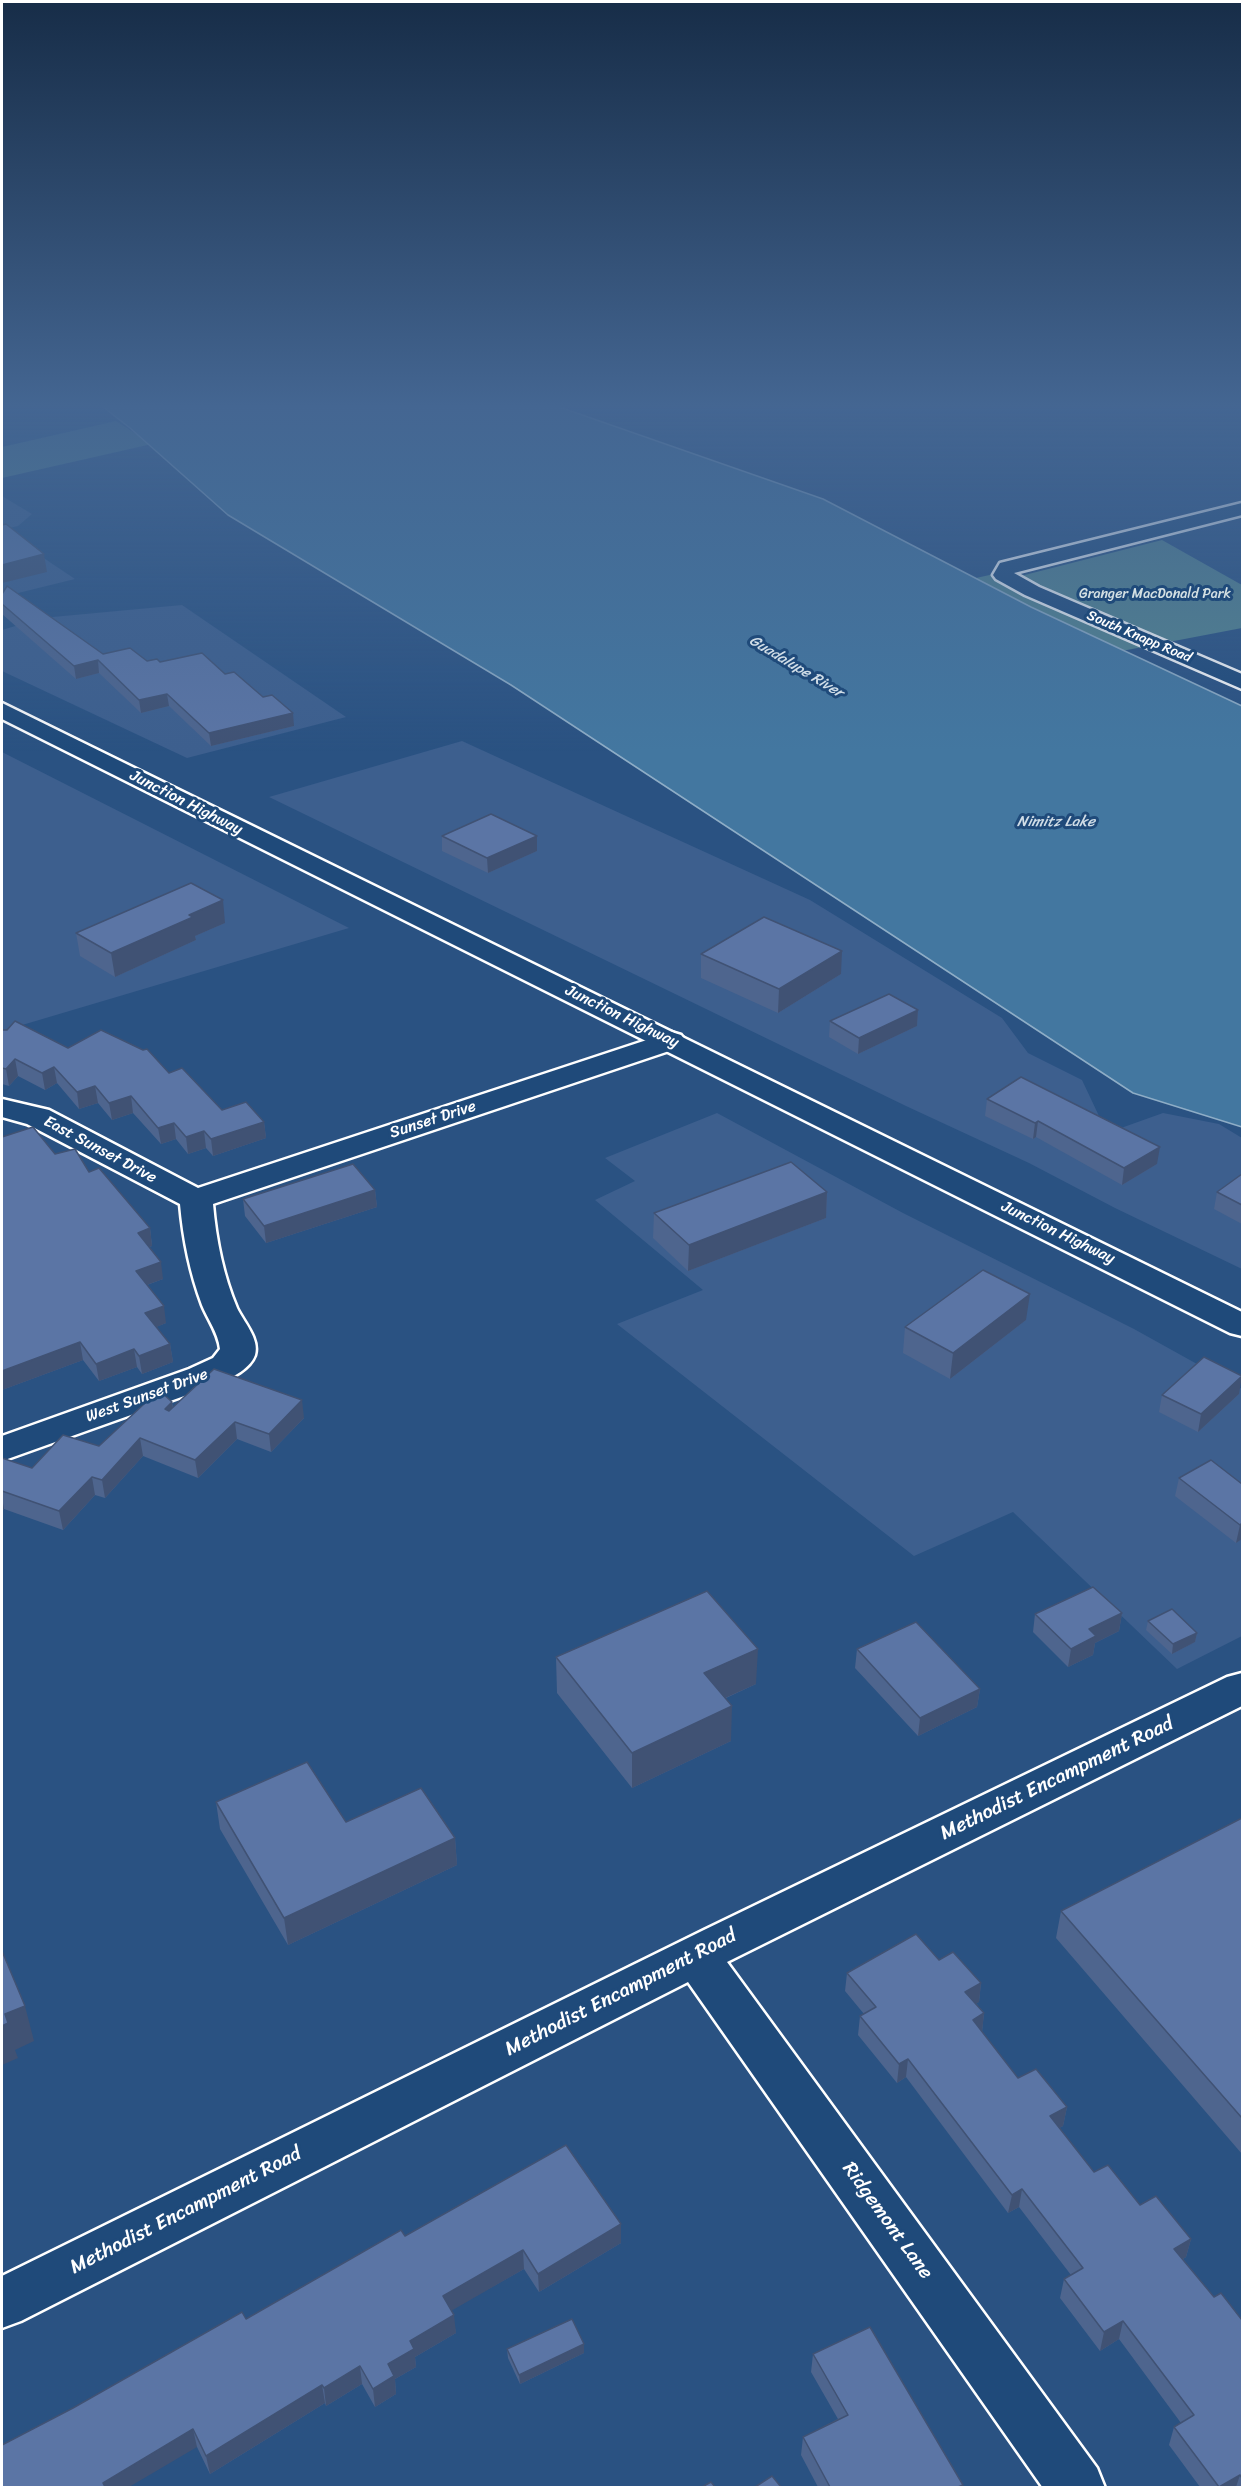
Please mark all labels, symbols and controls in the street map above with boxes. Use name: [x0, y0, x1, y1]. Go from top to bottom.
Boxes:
park label: Granger MacDonald Park: [1079, 586, 1231, 602]
street label: South Knapp Road: [1084, 607, 1194, 667]
water label: Guadalupe River: [746, 632, 846, 702]
street label: Junction Highway: [126, 766, 246, 840]
water label: Nimitz Lake: [1017, 813, 1095, 831]
street label: Junction Highway: [562, 981, 682, 1053]
street label: Sunset Drive: [387, 1097, 479, 1143]
street label: East Sunset Drive: [40, 1112, 160, 1188]
street label: Junction Highway: [998, 1197, 1118, 1269]
street label: West Sunset Drive: [83, 1365, 211, 1427]
street label: Methodist Encampment Road: [937, 1712, 1177, 1846]
street label: Methodist Encampment Road: [501, 1924, 741, 2062]
street label: Methodist Encampment Road: [66, 2142, 306, 2280]
street label: Ridgemont Lane: [836, 2158, 938, 2284]

